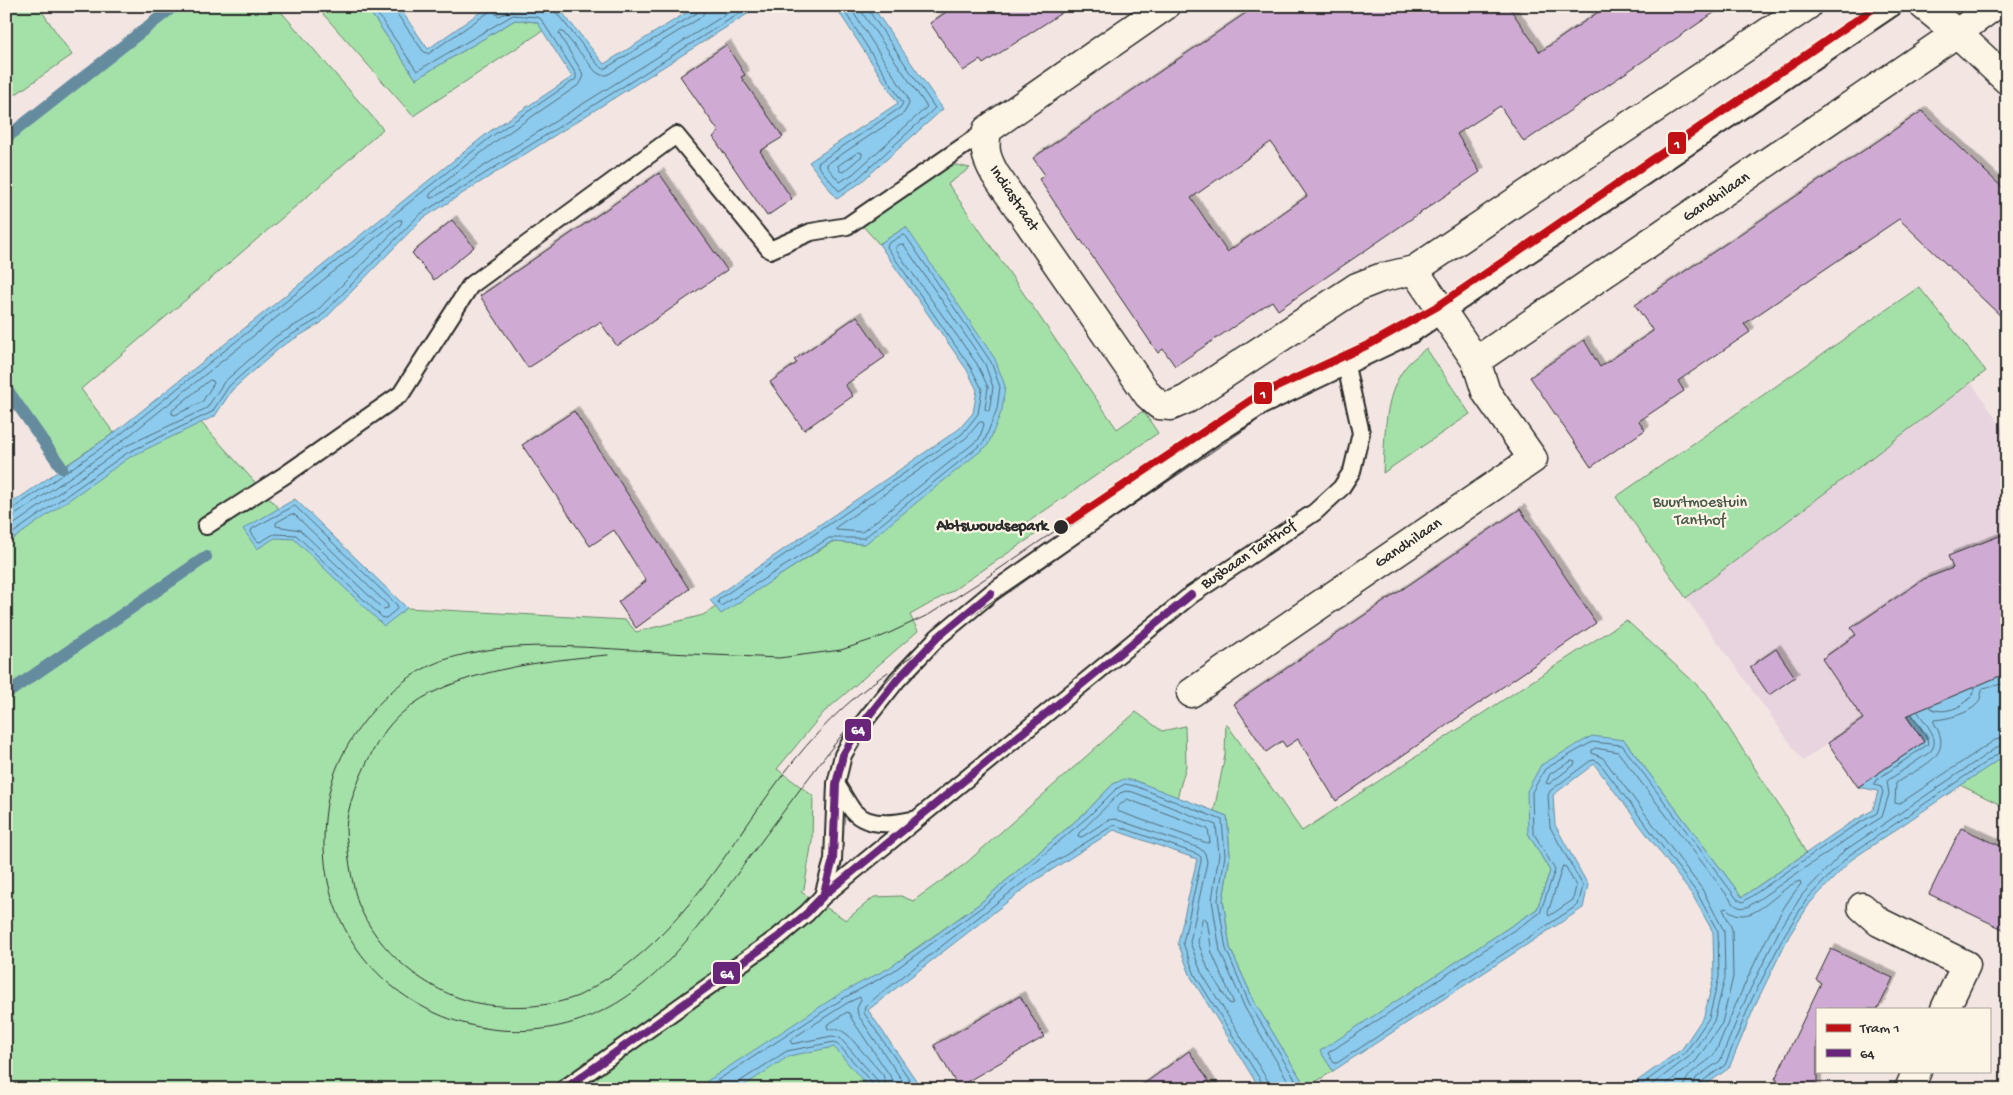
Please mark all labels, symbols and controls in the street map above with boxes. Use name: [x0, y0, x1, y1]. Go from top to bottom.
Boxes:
line badge: 1: [1667, 131, 1687, 155]
text: 1: [1673, 137, 1680, 154]
street label: Indiastraat: [984, 162, 1043, 237]
street label: Gandhilaan: [1680, 168, 1755, 227]
line badge: 1: [1253, 381, 1273, 405]
text: 1: [1259, 387, 1266, 404]
park label: Buurtmoestuin Tanthof: [1652, 494, 1748, 531]
street label: Gandhilaan: [1372, 514, 1447, 573]
street label: Busbaan Tanthof: [1197, 517, 1301, 595]
place label: Abtswoudsepark: [935, 518, 1050, 537]
marker: Abtswoudsepark: [1052, 518, 1070, 536]
line badge: 64: [844, 718, 872, 742]
text: 64: [851, 723, 865, 740]
line badge: 64: [712, 961, 741, 985]
text: 64: [720, 967, 734, 984]
legend: [1816, 1008, 1990, 1072]
text: Tram 1: [1859, 1020, 1900, 1038]
text: 64: [1860, 1046, 1875, 1064]

